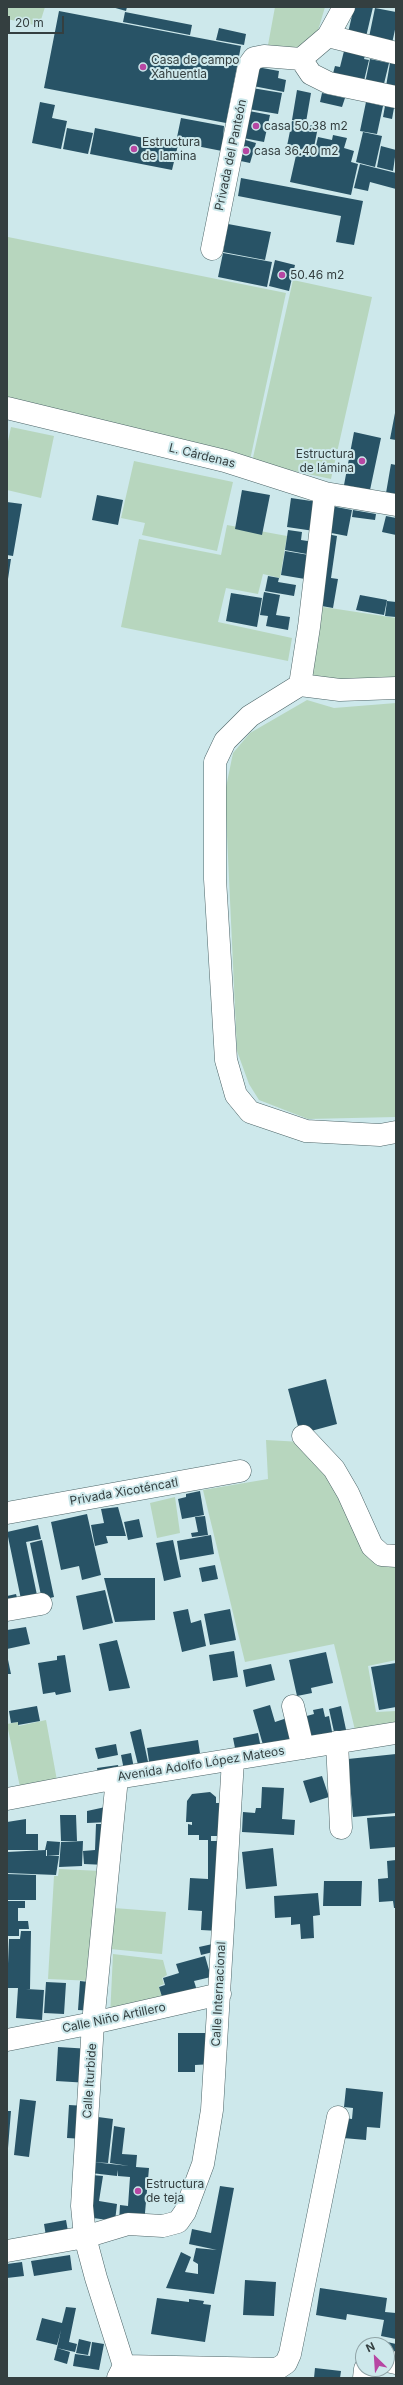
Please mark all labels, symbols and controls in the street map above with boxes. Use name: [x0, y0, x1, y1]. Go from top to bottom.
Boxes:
scale bar: [10, 8, 66, 34]
text: 20 m: [15, 15, 44, 30]
place label: Casa de campo Xahuentla: [151, 53, 239, 81]
marker: Casa de campo Xahuentla: [138, 62, 148, 72]
street label: Privada del Panteón: [212, 98, 250, 212]
place label: casa 50.38 m2: [264, 119, 348, 133]
marker: casa 50.38 m2: [251, 121, 261, 131]
place label: Estructura de lamina: [142, 135, 200, 163]
marker: Estructura de lamina: [129, 144, 139, 154]
place label: casa 36.40 m2: [254, 144, 339, 158]
marker: casa 36.40 m2: [241, 146, 251, 156]
place label: 50.46 m2: [290, 268, 344, 282]
marker: 50.46 m2: [277, 270, 287, 280]
street label: L. Cárdenas: [167, 441, 237, 471]
place label: Estructura de lámina: [296, 447, 354, 475]
marker: Estructura de lámina: [357, 456, 367, 466]
street label: Privada Xicoténcatl: [69, 1475, 179, 1509]
street label: Avenida Adolfo López Mateos: [116, 1744, 286, 1784]
street label: Calle Internacional: [209, 1941, 229, 2047]
street label: Calle Niño Artillero: [61, 2000, 167, 2036]
street label: Calle Iturbide: [80, 2043, 100, 2119]
place label: Estructura de teja: [146, 2177, 204, 2205]
marker: Estructura de teja: [133, 2186, 143, 2196]
north arrow: [355, 2337, 395, 2377]
text: N: [364, 2339, 377, 2355]

